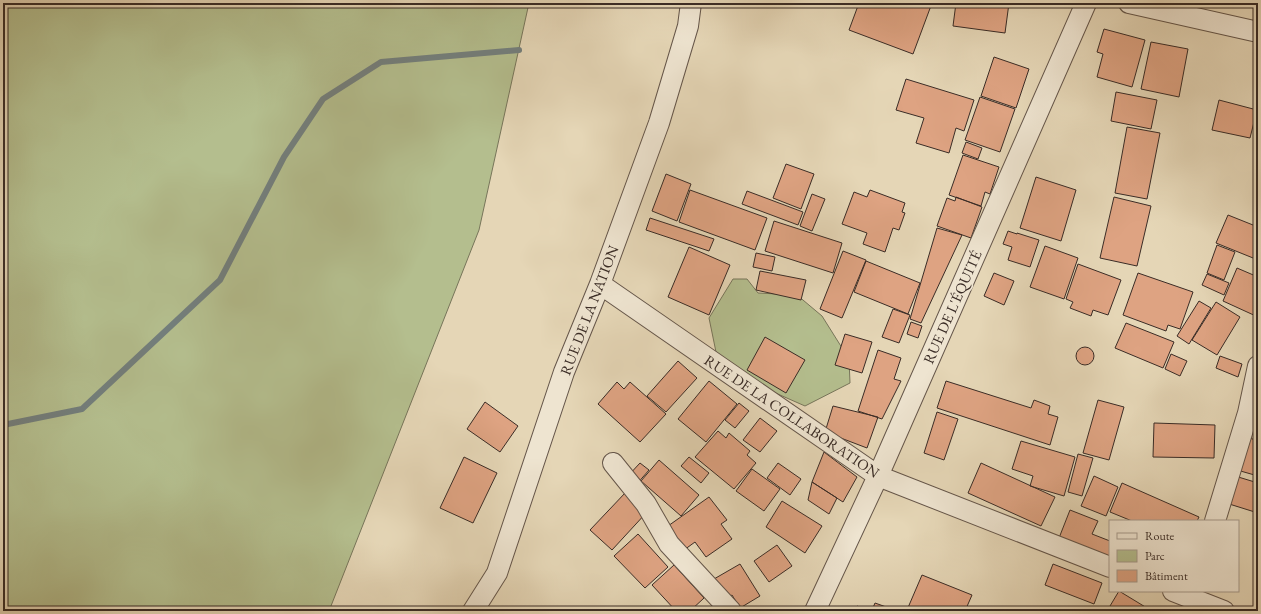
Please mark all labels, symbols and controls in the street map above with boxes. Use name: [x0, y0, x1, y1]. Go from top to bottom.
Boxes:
street label: RUE DE LA NATION: [556, 242, 623, 378]
street label: RUE DE L'ÉQUITÉ: [918, 247, 986, 367]
street label: RUE DE LA COLLABORATION: [701, 350, 883, 482]
legend: [1109, 520, 1239, 592]
text: Route: [1145, 528, 1175, 544]
text: Parc: [1145, 548, 1165, 564]
text: Bâtiment: [1145, 568, 1188, 584]

